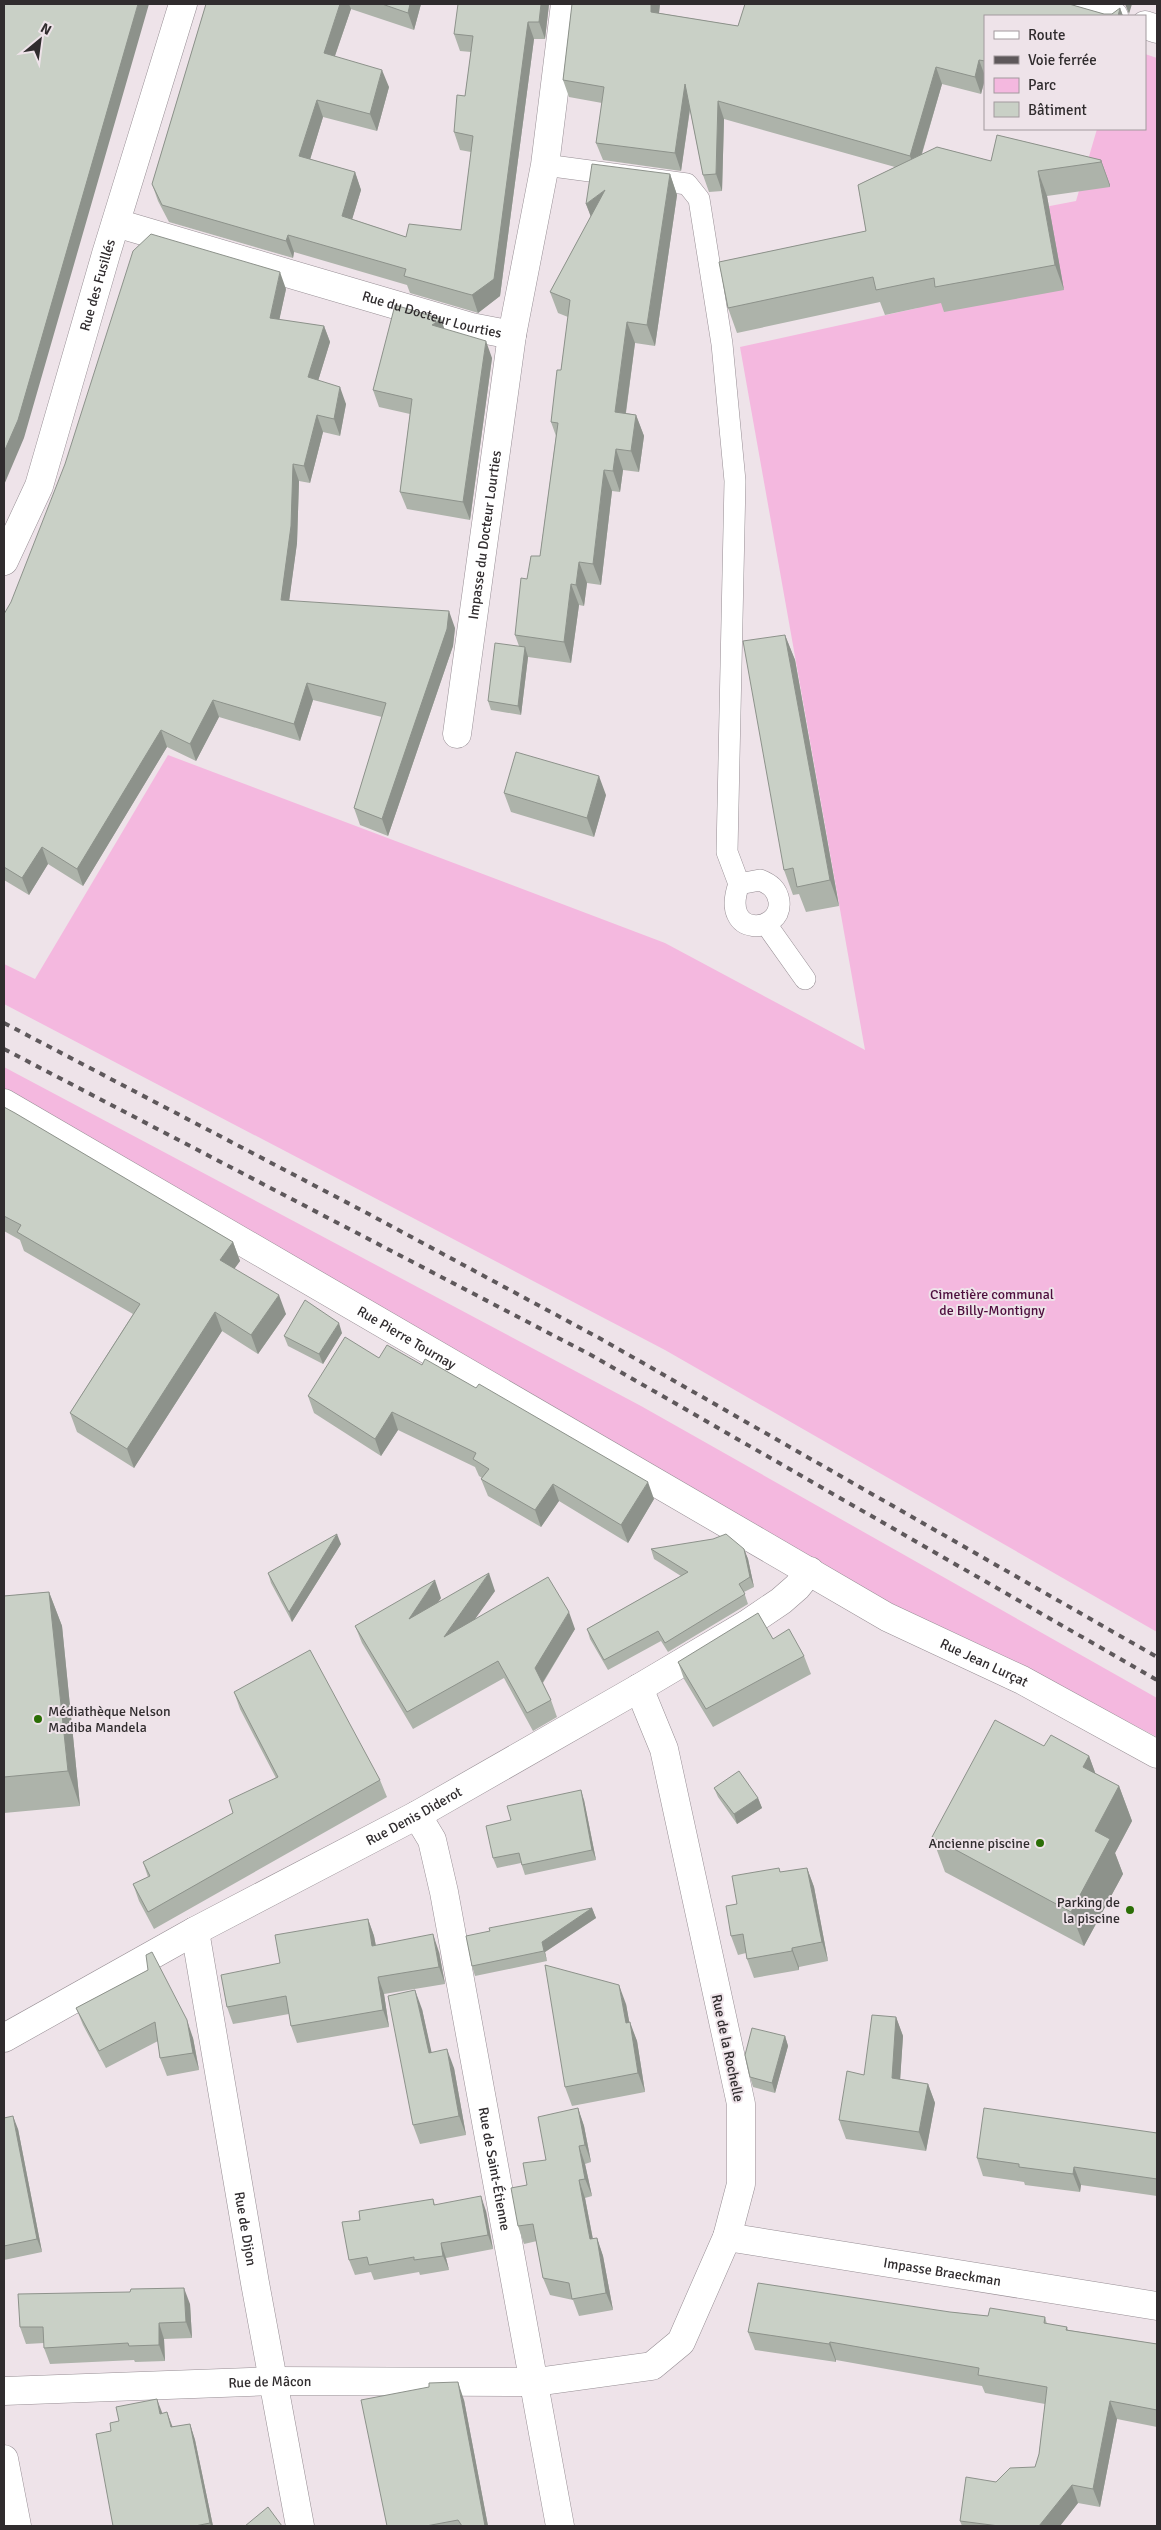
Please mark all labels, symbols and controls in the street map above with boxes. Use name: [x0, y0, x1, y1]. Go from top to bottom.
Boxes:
north arrow: [15, 15, 65, 65]
legend: [984, 15, 1146, 130]
text: N: [38, 19, 54, 39]
text: Route: [1028, 26, 1065, 44]
text: Voie ferrée: [1028, 51, 1097, 69]
text: Parc: [1028, 76, 1056, 94]
text: Bâtiment: [1028, 101, 1087, 119]
street label: Rue des Fusillés: [76, 237, 119, 333]
street label: Rue du Docteur Lourties: [360, 288, 503, 342]
street label: Impasse du Docteur Lourties: [465, 449, 505, 620]
park label: Cimetière communal de Billy-Montigny: [930, 1286, 1054, 1319]
street label: Rue Pierre Tournay: [354, 1302, 459, 1374]
street label: Rue Jean Lurçat: [937, 1635, 1031, 1691]
place label: Médiathèque Nelson Madiba Mandela: [48, 1703, 171, 1736]
marker: Médiathèque Nelson Madiba Mandela: [32, 1713, 44, 1725]
street label: Rue Denis Diderot: [363, 1783, 465, 1849]
place label: Ancienne piscine: [928, 1835, 1030, 1852]
marker: Ancienne piscine: [1034, 1837, 1046, 1849]
place label: Parking de la piscine: [1057, 1894, 1120, 1927]
marker: Parking de la piscine: [1124, 1904, 1136, 1916]
street label: Rue de la Rochelle: [708, 1993, 747, 2103]
street label: Rue de Saint-Étienne: [475, 2106, 514, 2232]
street label: Rue de Dijon: [231, 2190, 260, 2267]
street label: Impasse Braeckman: [882, 2254, 1002, 2290]
street label: Rue de Mâcon: [228, 2373, 311, 2392]

